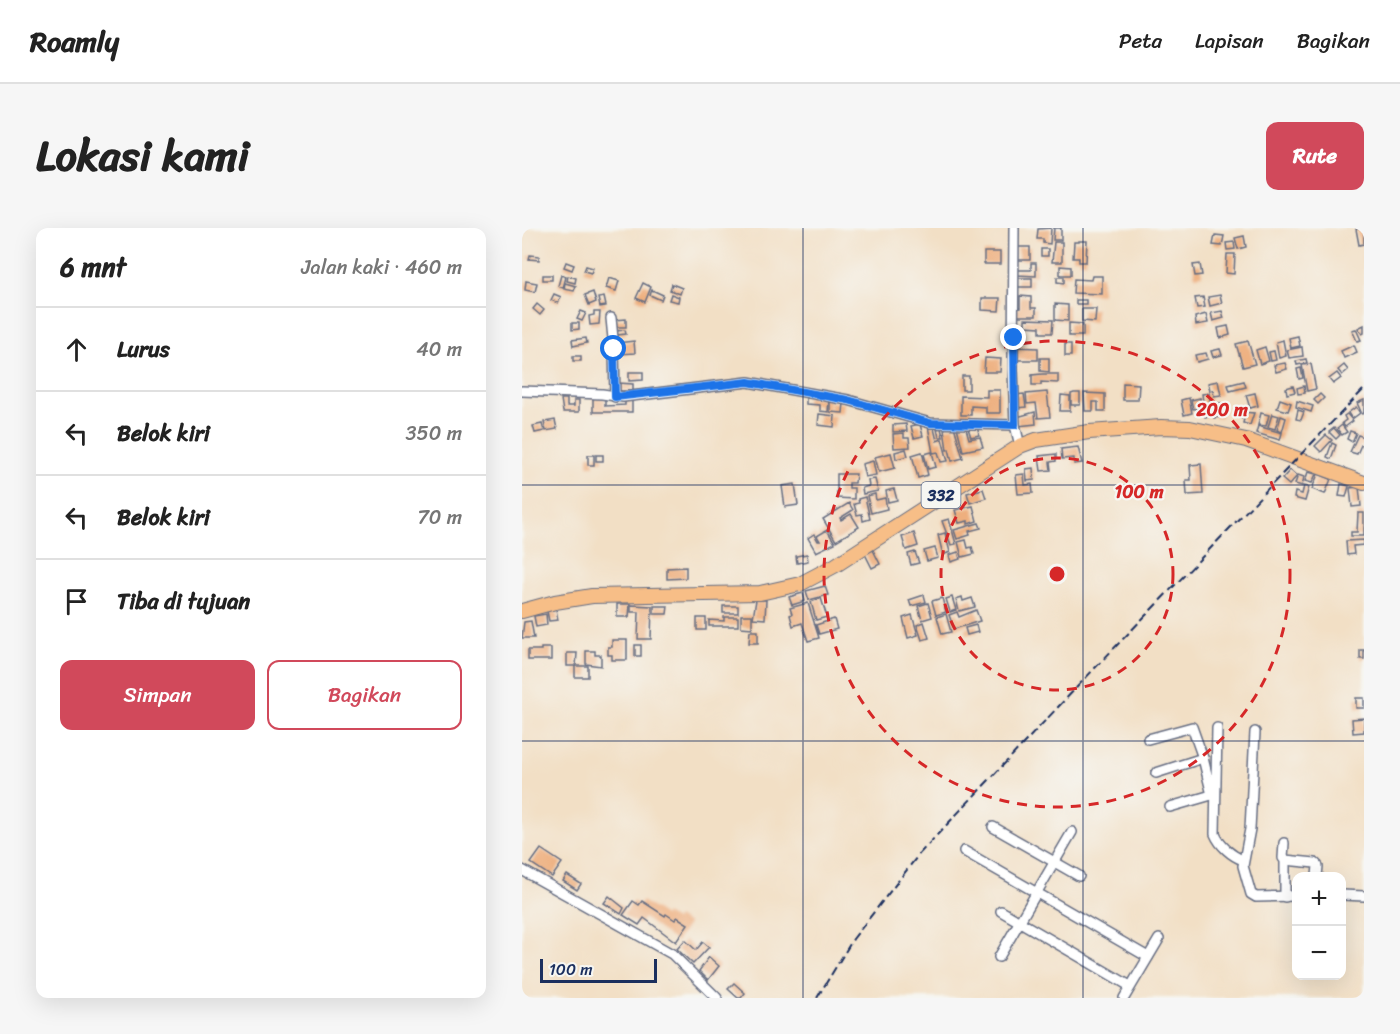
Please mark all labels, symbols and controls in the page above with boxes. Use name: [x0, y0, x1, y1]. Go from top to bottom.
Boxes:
text: Roamly: [30, 17, 119, 66]
text: Peta: [1119, 22, 1162, 60]
text: Lapisan: [1195, 22, 1264, 60]
text: Bagikan: [1297, 22, 1370, 60]
text: Lokasi kami: [36, 119, 249, 193]
button: Rute: [1266, 122, 1364, 190]
text: 6 mnt: [60, 244, 126, 290]
text: Jalan kaki · 460 m: [301, 250, 462, 285]
route end: [1000, 324, 1026, 350]
text: Lurus: [117, 330, 170, 369]
text: 40 m: [416, 332, 462, 367]
icon: ahead: [60, 333, 93, 366]
route start: [600, 335, 626, 361]
text: 200 m: [1195, 394, 1248, 426]
text: Belok kiri: [117, 414, 210, 453]
text: 350 m: [406, 416, 462, 451]
icon: left: [60, 417, 93, 450]
text: 100 m: [1115, 476, 1164, 508]
road number: 332: [922, 482, 960, 508]
text: Belok kiri: [117, 498, 210, 537]
text: 70 m: [417, 500, 462, 535]
icon: left: [60, 501, 93, 534]
centre of rings: [1047, 564, 1067, 584]
text: Tiba di tujuan: [117, 582, 250, 621]
icon: arrive: [60, 585, 93, 618]
button: Simpan: [60, 660, 255, 730]
button: Bagikan: [267, 660, 462, 730]
map controls: [1292, 872, 1346, 980]
button: +: [1292, 872, 1346, 926]
button: −: [1292, 926, 1346, 980]
text: 100 m: [549, 955, 593, 984]
scale bar: [540, 956, 657, 984]

